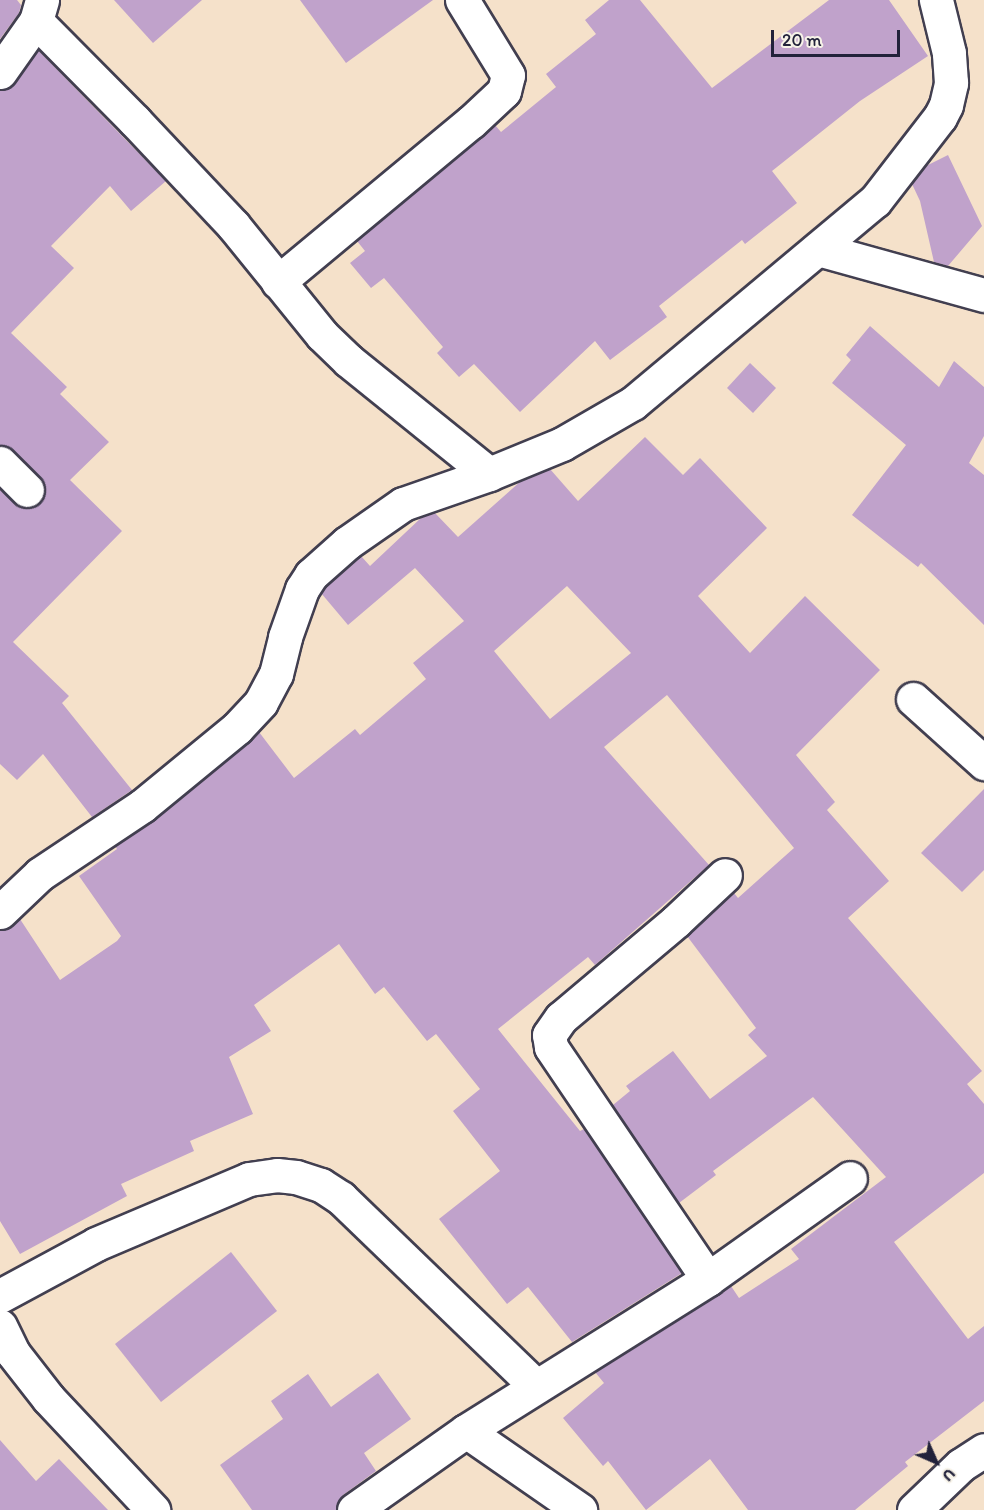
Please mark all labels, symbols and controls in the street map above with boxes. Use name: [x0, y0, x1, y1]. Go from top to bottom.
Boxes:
scale bar: [774, 18, 903, 56]
text: 20 m: [782, 29, 822, 51]
north arrow: [906, 1432, 966, 1492]
text: U: [939, 1465, 960, 1486]

